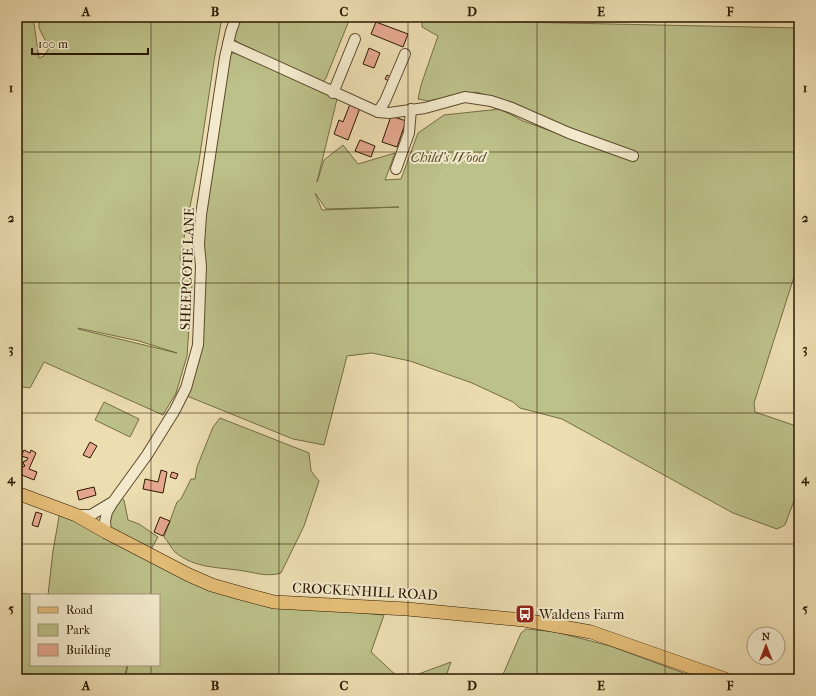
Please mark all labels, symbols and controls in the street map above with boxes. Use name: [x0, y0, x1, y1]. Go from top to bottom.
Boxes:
text: A: [81, 4, 91, 19]
text: B: [211, 4, 220, 19]
text: C: [340, 4, 349, 19]
text: D: [467, 4, 477, 19]
text: E: [597, 4, 605, 19]
text: F: [726, 4, 734, 19]
scale bar: [32, 30, 148, 56]
text: 100 m: [38, 37, 68, 51]
text: 1: [9, 80, 14, 95]
text: 1: [803, 80, 808, 95]
park label: Child's Wood: [411, 149, 487, 166]
street label: SHEEPCOTE LANE: [177, 207, 198, 330]
text: 2: [8, 210, 15, 225]
text: 2: [802, 210, 809, 225]
text: 3: [8, 341, 14, 357]
text: 3: [802, 341, 808, 357]
text: 4: [6, 471, 16, 487]
text: 4: [800, 471, 810, 487]
street label: CROCKENHILL ROAD: [292, 579, 438, 604]
legend: [30, 594, 160, 666]
text: 5: [8, 601, 14, 616]
text: 5: [802, 601, 808, 616]
text: Road: [66, 603, 93, 617]
bus stop icon: Waldens Farm: [514, 603, 536, 625]
place label: Waldens Farm: [538, 606, 625, 623]
text: Park: [66, 623, 91, 637]
north arrow: [746, 626, 786, 666]
text: N: [762, 630, 771, 643]
text: Building: [66, 643, 111, 657]
text: A: [81, 678, 91, 693]
text: B: [211, 678, 220, 693]
text: C: [340, 678, 349, 693]
text: D: [467, 678, 477, 693]
text: E: [597, 678, 605, 693]
text: F: [726, 678, 734, 693]

